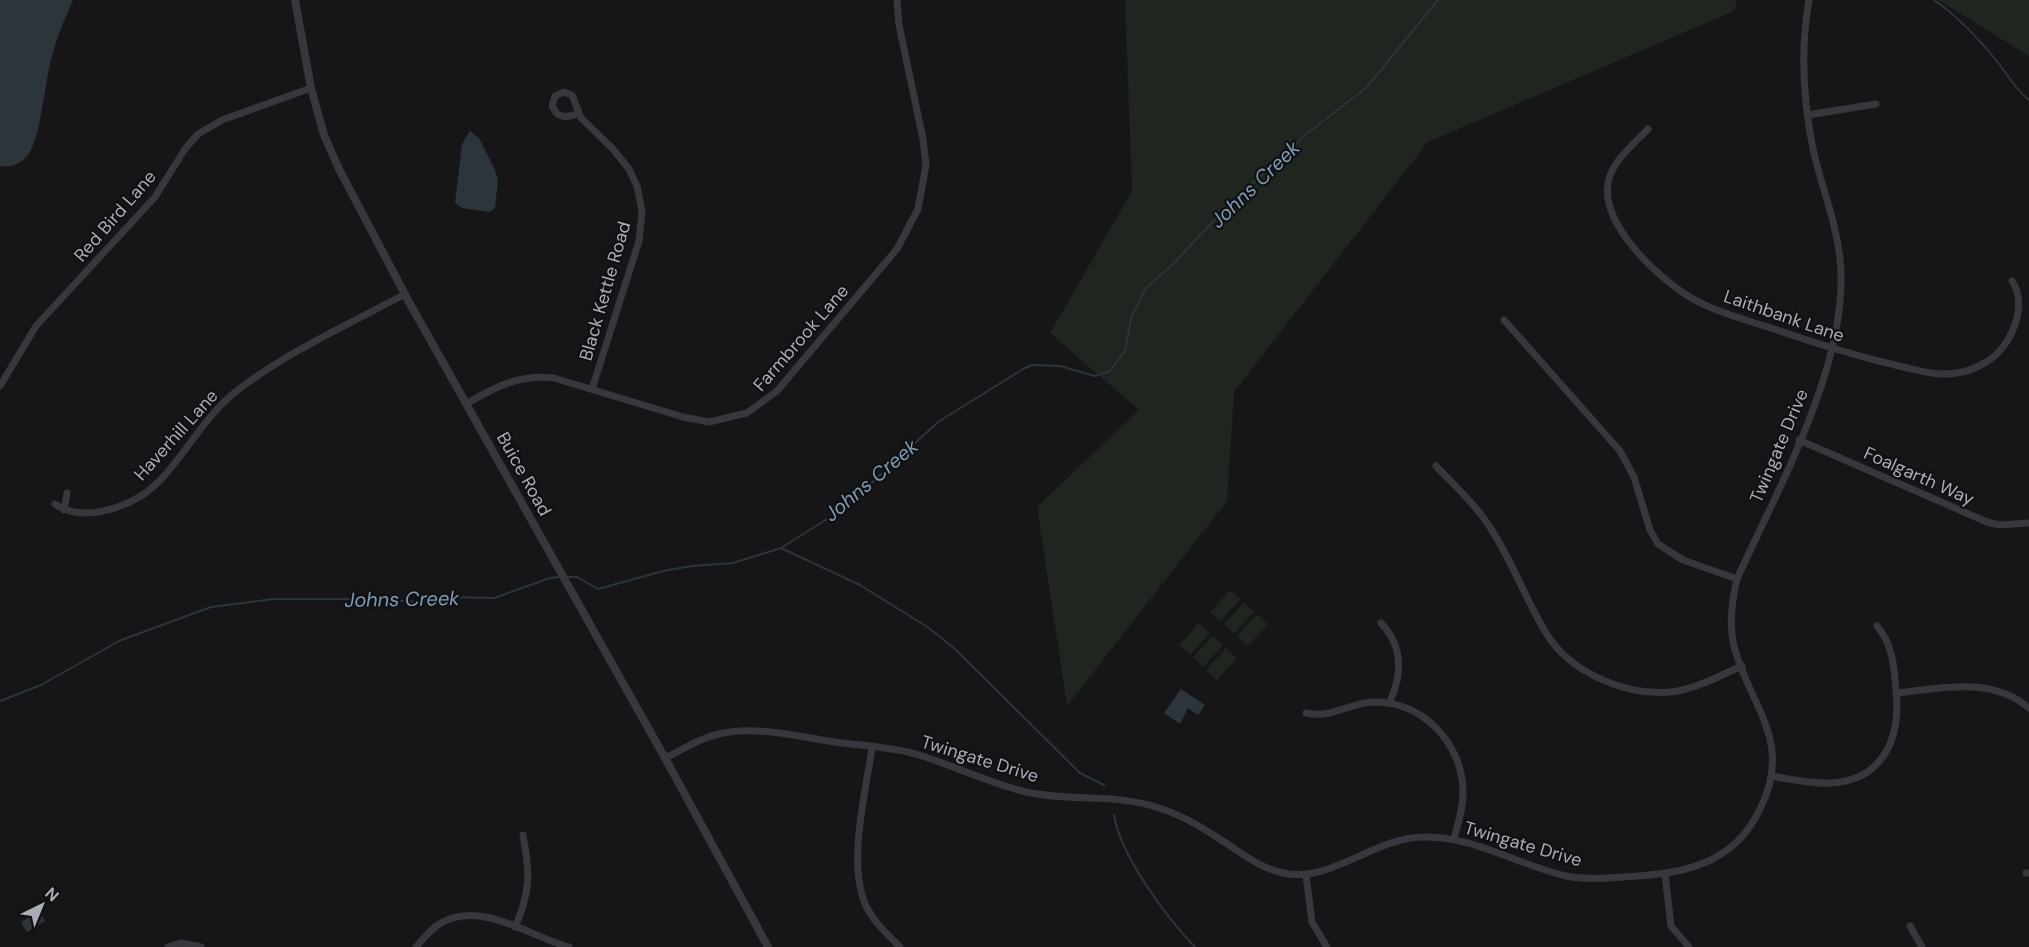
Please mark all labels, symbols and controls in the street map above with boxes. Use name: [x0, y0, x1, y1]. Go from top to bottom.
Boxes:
water label: Johns Creek: [1205, 134, 1306, 233]
street label: Red Bird Lane: [69, 165, 161, 267]
street label: Black Kettle Road: [574, 219, 636, 363]
street label: Farmbrook Lane: [748, 280, 854, 396]
street label: Laithbank Lane: [1720, 284, 1848, 348]
street label: Haverhill Lane: [129, 384, 223, 486]
street label: Twingate Drive: [1744, 385, 1814, 507]
street label: Buice Road: [491, 428, 557, 520]
water label: Johns Creek: [819, 433, 924, 527]
street label: Foalgarth Way: [1860, 441, 1978, 511]
water label: Johns Creek: [344, 585, 460, 613]
street label: Twingate Drive: [918, 730, 1042, 788]
street label: Twingate Drive: [1461, 816, 1585, 872]
north arrow: [12, 875, 72, 935]
text: N: [40, 883, 63, 906]

